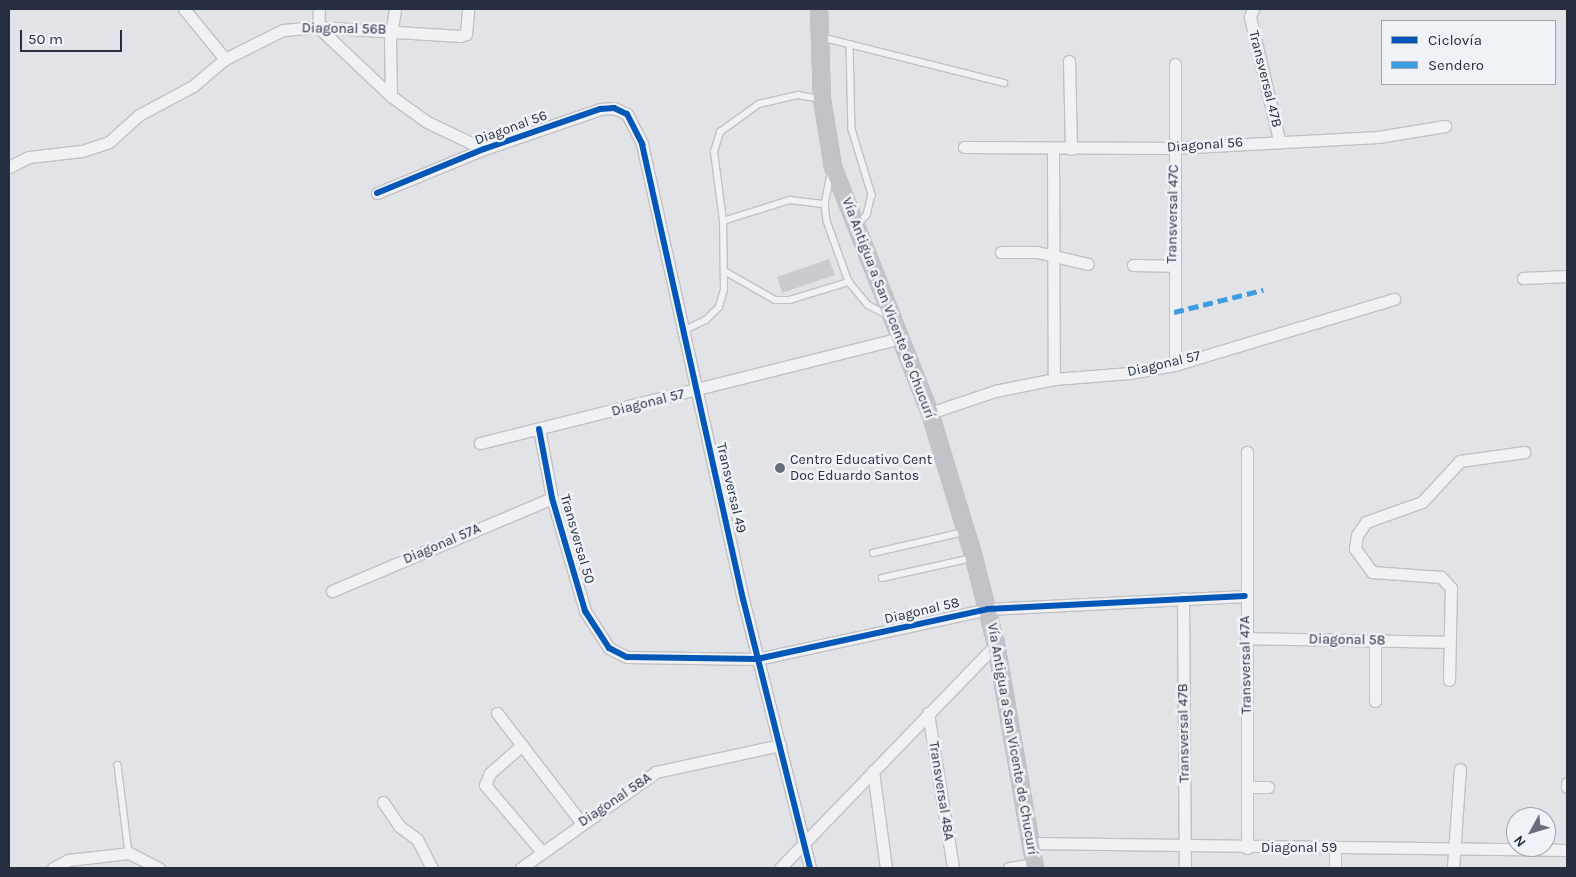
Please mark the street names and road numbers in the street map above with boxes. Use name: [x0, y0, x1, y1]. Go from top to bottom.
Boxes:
street label: Diagonal 56B: [302, 20, 386, 38]
street label: Transversal 47B: [1245, 29, 1285, 129]
street label: Diagonal 56: [472, 107, 550, 149]
street label: Diagonal 56: [1167, 134, 1243, 156]
street label: Transversal 47C: [1164, 164, 1182, 264]
street label: Vía Antigua a San Vicente de Chucurí: [838, 195, 938, 421]
street label: Diagonal 57: [1126, 347, 1202, 381]
street label: Diagonal 57: [610, 386, 686, 420]
street label: Transversal 49: [712, 441, 750, 535]
street label: Transversal 50: [556, 492, 598, 586]
street label: Diagonal 57A: [401, 520, 483, 568]
street label: Diagonal 58: [883, 594, 961, 628]
street label: Transversal 47A: [1237, 616, 1255, 714]
street label: Vía Antigua a San Vicente de Chucurí: [983, 622, 1041, 856]
street label: Diagonal 58: [1309, 631, 1385, 649]
street label: Transversal 47B: [1175, 683, 1193, 783]
street label: Transversal 48A: [925, 740, 957, 842]
street label: Diagonal 58A: [575, 769, 655, 831]
street label: Diagonal 59: [1261, 840, 1337, 856]

